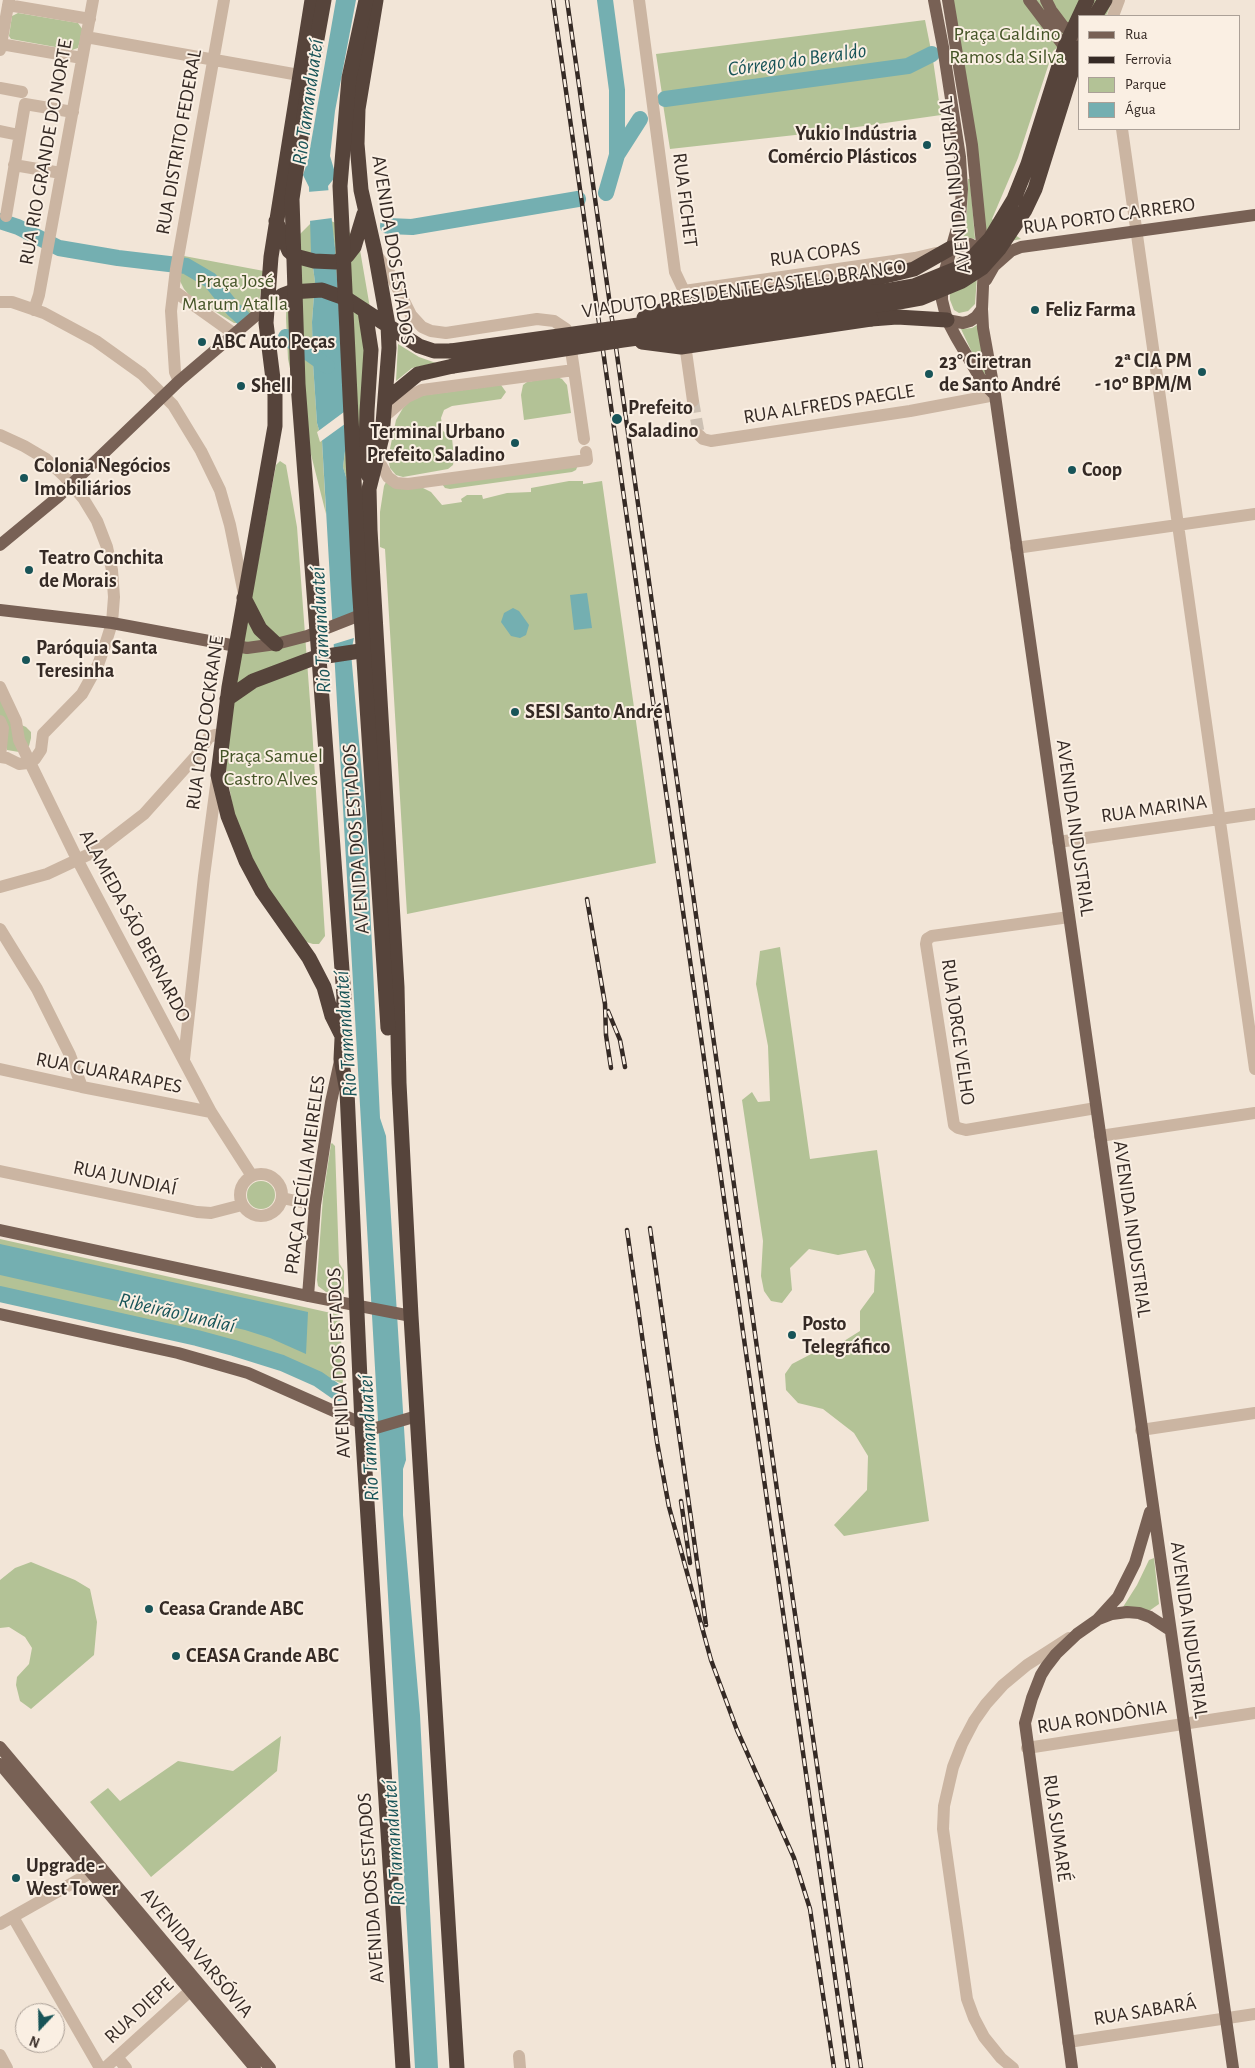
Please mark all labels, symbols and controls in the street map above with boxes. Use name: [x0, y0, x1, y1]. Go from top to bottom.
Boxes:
legend: [1078, 15, 1240, 130]
park label: Praça Galdino Ramos da Silva: [949, 22, 1065, 69]
text: Rua: [1125, 27, 1148, 42]
street label: RUA RIO GRANDE DO NORTE: [14, 37, 78, 267]
water label: Rio Tamanduateí: [287, 37, 329, 167]
water label: Córrego do Beraldo: [726, 38, 868, 82]
street label: RUA DISTRITO FEDERAL: [151, 47, 207, 237]
text: Ferrovia: [1125, 52, 1172, 67]
text: Parque: [1125, 77, 1166, 92]
street label: AVENIDA INDUSTRIAL: [934, 95, 976, 275]
text: Água: [1125, 102, 1156, 117]
place label: Yukio Indústria Comércio Plásticos: [768, 122, 917, 169]
marker: Yukio Indústria Comércio Plásticos: [921, 139, 933, 151]
street label: RUA FICHET: [667, 151, 703, 249]
street label: AVENIDA DOS ESTADOS: [366, 154, 420, 346]
street label: RUA PORTO CARRERO: [1021, 192, 1197, 240]
street label: RUA COPAS: [768, 236, 862, 272]
street label: VIADUTO PRESIDENTE CASTELO BRANCO: [580, 254, 908, 324]
park label: Praça José Marum Atalla: [182, 269, 288, 316]
place label: Feliz Farma: [1045, 298, 1136, 322]
marker: Feliz Farma: [1029, 304, 1041, 316]
place label: ABC Auto Peças: [212, 330, 335, 354]
marker: ABC Auto Peças: [196, 336, 208, 348]
place label: 2ª CIA PM - 10º BPM/M: [1095, 349, 1192, 396]
place label: 23° Ciretran de Santo André: [939, 350, 1061, 397]
marker: 2ª CIA PM - 10º BPM/M: [1196, 366, 1208, 378]
marker: 23° Ciretran de Santo André: [923, 368, 935, 380]
place label: Shell: [251, 374, 291, 398]
street label: RUA ALFREDS PAEGLE: [742, 379, 916, 429]
marker: Shell: [235, 380, 247, 392]
place label: Prefeito Saladino: [628, 396, 698, 443]
marker: Prefeito Saladino: [610, 412, 624, 426]
place label: Terminal Urbano Prefeito Saladino: [367, 420, 505, 467]
marker: Terminal Urbano Prefeito Saladino: [509, 437, 521, 449]
place label: Colonia Negócios Imobiliários: [34, 454, 170, 501]
place label: Coop: [1082, 458, 1122, 482]
marker: Coop: [1066, 464, 1078, 476]
marker: Colonia Negócios Imobiliários: [18, 472, 30, 484]
place label: Teatro Conchita de Morais: [39, 546, 164, 593]
marker: Teatro Conchita de Morais: [23, 564, 35, 576]
water label: Rio Tamanduateí: [305, 566, 337, 694]
street label: RUA LORD COCKRANE: [181, 634, 229, 812]
place label: Paróquia Santa Teresinha: [36, 636, 158, 683]
marker: Paróquia Santa Teresinha: [20, 654, 32, 666]
place label: SESI Santo André: [525, 700, 663, 724]
marker: SESI Santo André: [509, 706, 521, 718]
street label: AVENIDA INDUSTRIAL: [1051, 738, 1099, 918]
street label: AVENIDA DOS ESTADOS: [337, 743, 375, 935]
park label: Praça Samuel Castro Alves: [219, 744, 323, 791]
street label: RUA MARINA: [1099, 790, 1209, 828]
street label: ALAMEDA SÃO BERNARDO: [74, 826, 196, 1026]
street label: RUA JORGE VELHO: [936, 957, 980, 1107]
water label: Rio Tamanduateí: [329, 970, 363, 1098]
street label: RUA GUARARAPES: [34, 1047, 184, 1099]
street label: PRAÇA CECÍLIA MEIRELES: [279, 1074, 331, 1276]
street label: AVENIDA INDUSTRIAL: [1108, 1139, 1156, 1319]
street label: RUA JUNDIAÍ: [71, 1155, 179, 1201]
street label: AVENIDA DOS ESTADOS: [322, 1267, 356, 1459]
water label: Ribeirão Jundiaí: [116, 1287, 238, 1339]
place label: Posto Telegráfico: [802, 1312, 890, 1359]
marker: Posto Telegráfico: [786, 1329, 798, 1341]
water label: Rio Tamanduateí: [353, 1374, 385, 1502]
street label: AVENIDA INDUSTRIAL: [1165, 1540, 1213, 1720]
place label: Ceasa Grande ABC: [159, 1597, 304, 1621]
marker: Ceasa Grande ABC: [143, 1603, 155, 1615]
place label: CEASA Grande ABC: [186, 1644, 339, 1668]
marker: CEASA Grande ABC: [170, 1650, 182, 1662]
street label: RUA RONDÔNIA: [1035, 1695, 1169, 1739]
street label: RUA SUMARÉ: [1038, 1773, 1076, 1883]
water label: Rio Tamanduateí: [377, 1779, 411, 1907]
street label: AVENIDA DOS ESTADOS: [352, 1792, 390, 1984]
place label: Upgrade - West Tower: [26, 1854, 119, 1901]
marker: Upgrade - West Tower: [10, 1872, 22, 1884]
street label: AVENIDA VARSÓVIA: [136, 1883, 258, 2023]
street label: RUA DIEPE: [99, 1973, 179, 2049]
street label: RUA SABARÁ: [1092, 1991, 1198, 2031]
north arrow: [15, 2003, 65, 2053]
text: N: [28, 2033, 42, 2049]

